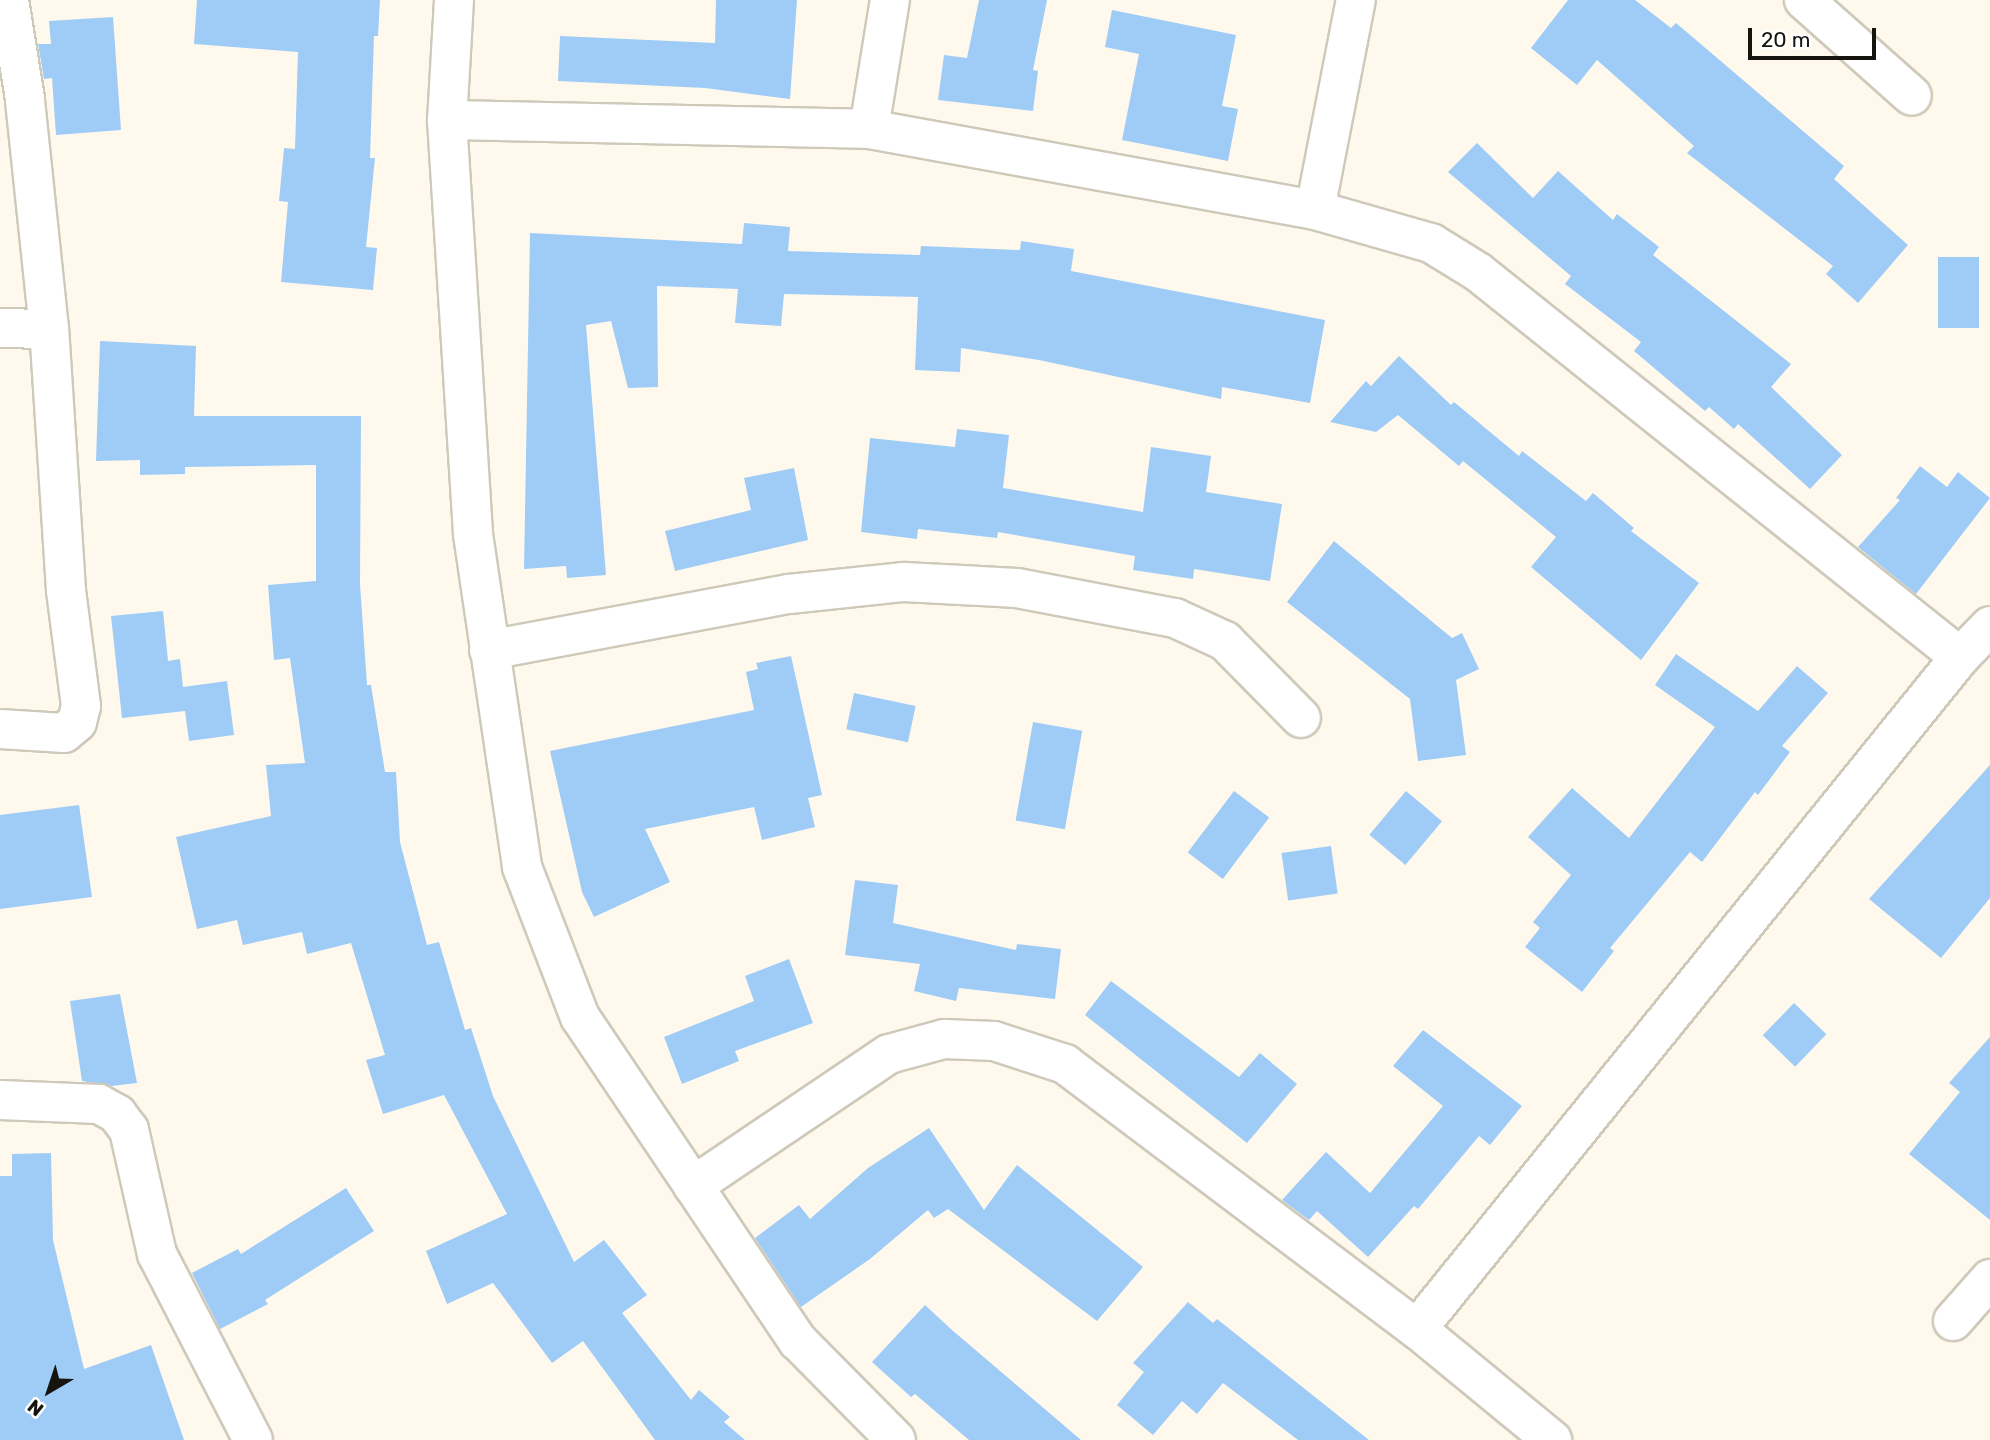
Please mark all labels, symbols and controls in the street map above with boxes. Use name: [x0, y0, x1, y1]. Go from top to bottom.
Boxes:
scale bar: [1752, 14, 1880, 58]
text: 20 m: [1761, 27, 1810, 52]
north arrow: [14, 1356, 84, 1426]
text: N: [23, 1394, 48, 1421]

